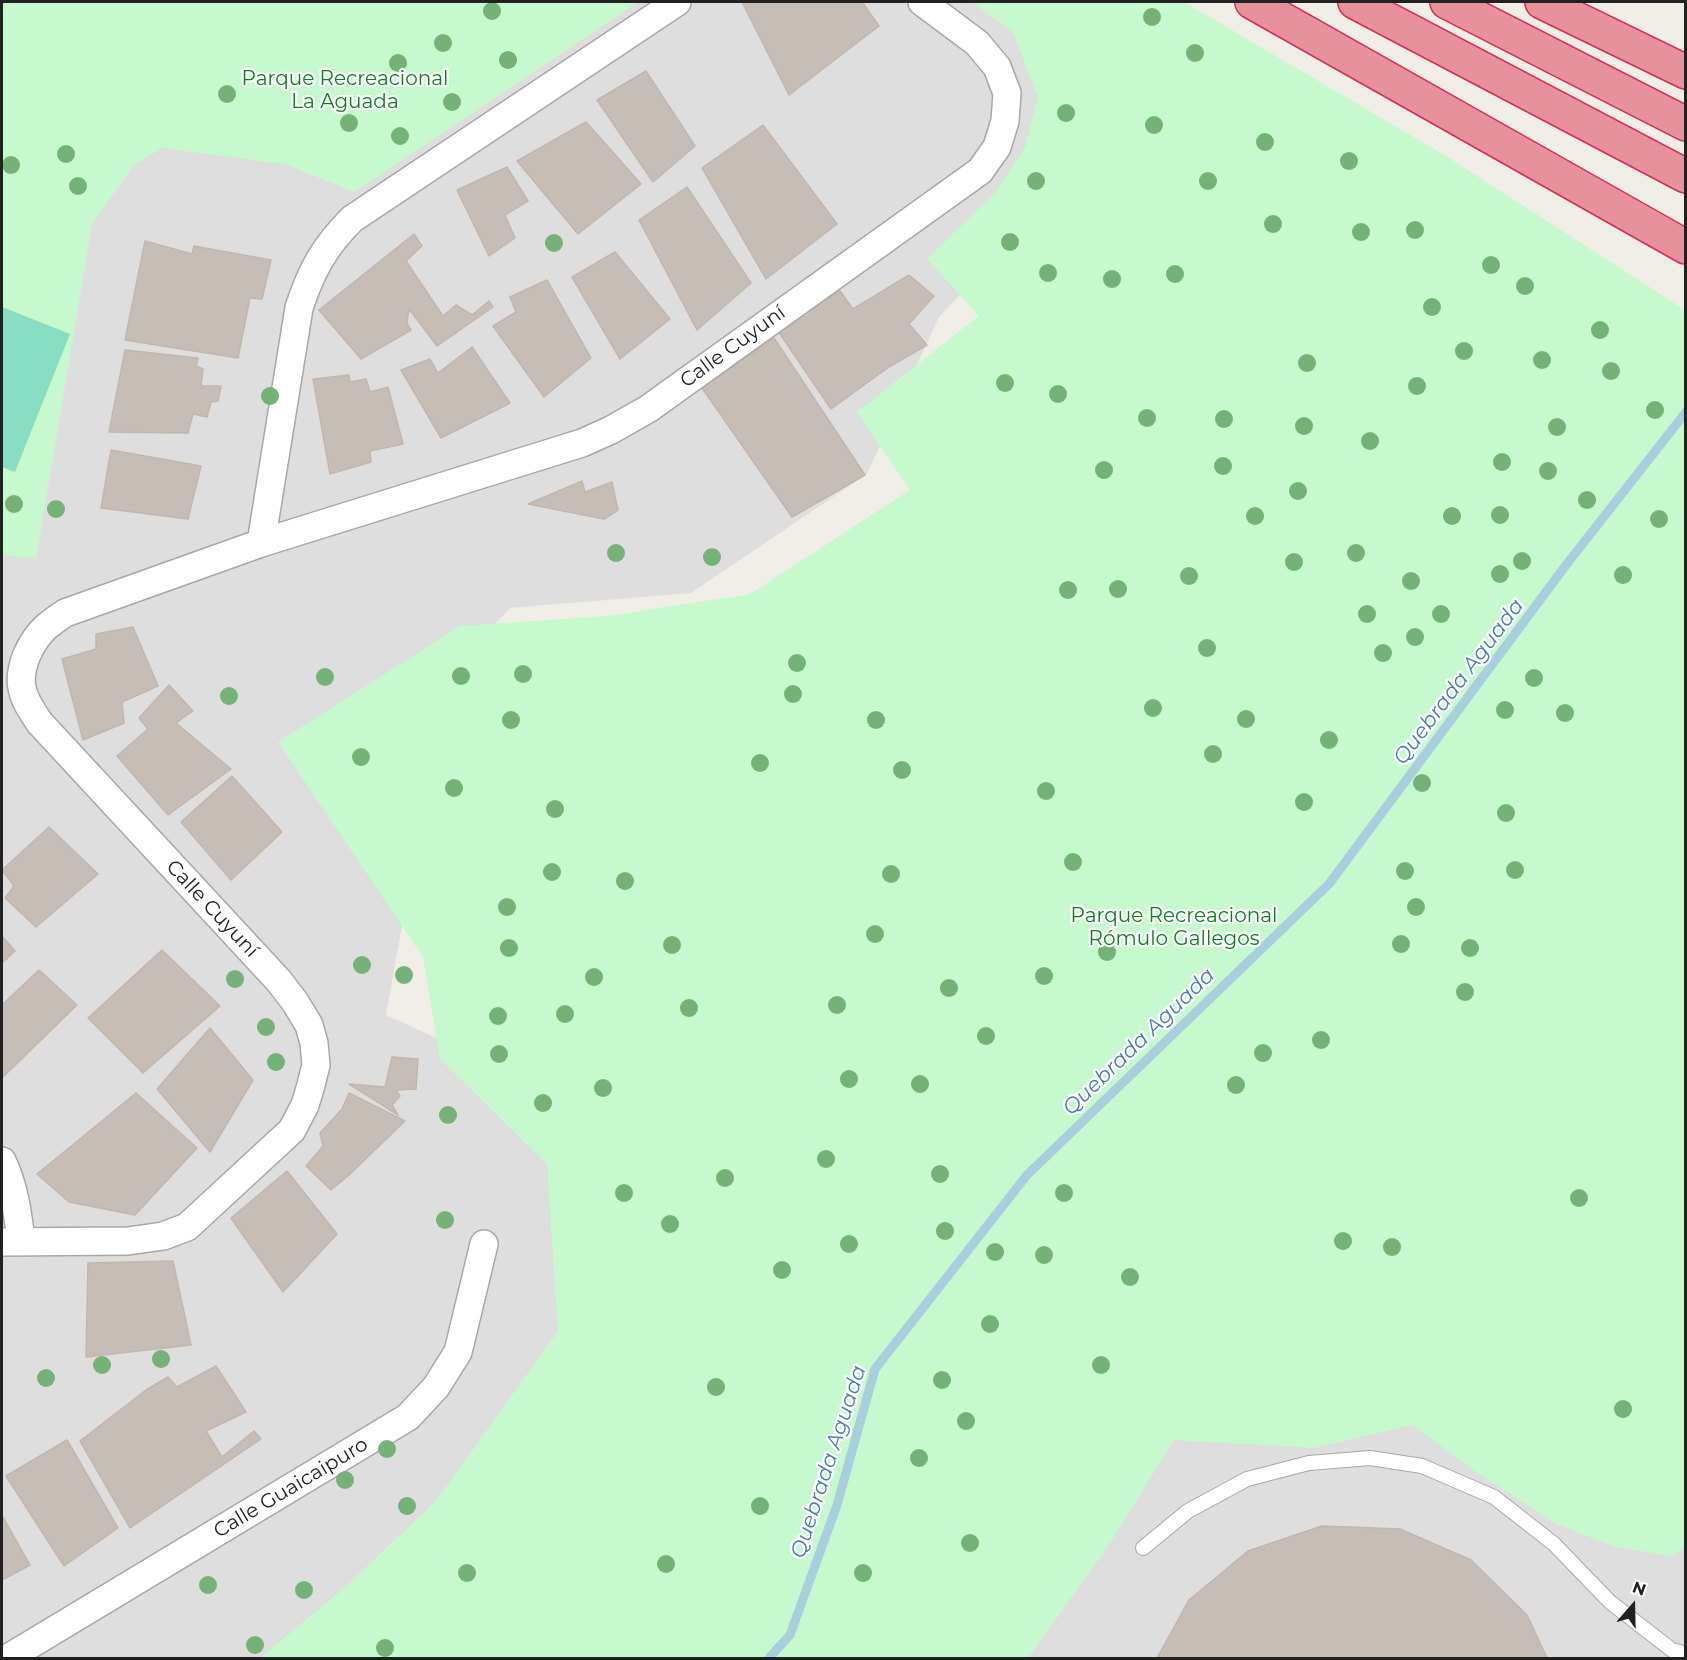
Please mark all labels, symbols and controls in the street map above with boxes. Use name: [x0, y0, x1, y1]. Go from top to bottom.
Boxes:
park label: Parque Recreacional La Aguada: [242, 67, 448, 114]
street label: Calle Cuyuní: [676, 301, 790, 393]
water label: Quebrada Aguada: [1388, 594, 1530, 770]
street label: Calle Cuyuní: [161, 855, 263, 963]
park label: Parque Recreacional Rómulo Gallegos: [1071, 904, 1277, 951]
water label: Quebrada Aguada: [1058, 963, 1220, 1121]
water label: Quebrada Aguada: [786, 1362, 872, 1562]
street label: Calle Guaicaipuro: [210, 1432, 372, 1544]
north arrow: [1603, 1576, 1663, 1636]
text: N: [1630, 1577, 1649, 1600]

